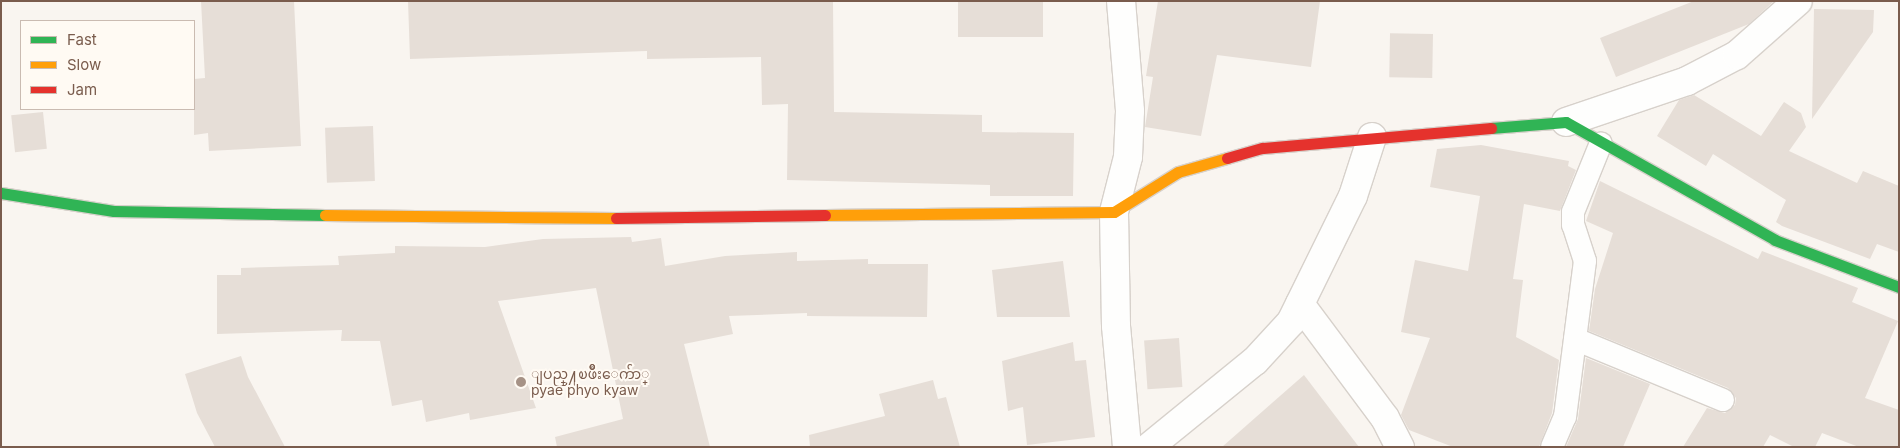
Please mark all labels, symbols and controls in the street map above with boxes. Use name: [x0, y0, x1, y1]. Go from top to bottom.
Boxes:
legend: [20, 20, 195, 110]
text: Fast: [67, 30, 97, 49]
text: Slow: [67, 55, 101, 74]
text: Jam: [67, 80, 97, 99]
place label: ျပည္႔ၿဖိဳးေက်ာ္ pyae phyo kyaw: [531, 366, 649, 398]
marker: ျပည္႔ၿဖိဳးေက်ာ္ pyae phyo kyaw: [515, 376, 527, 388]

